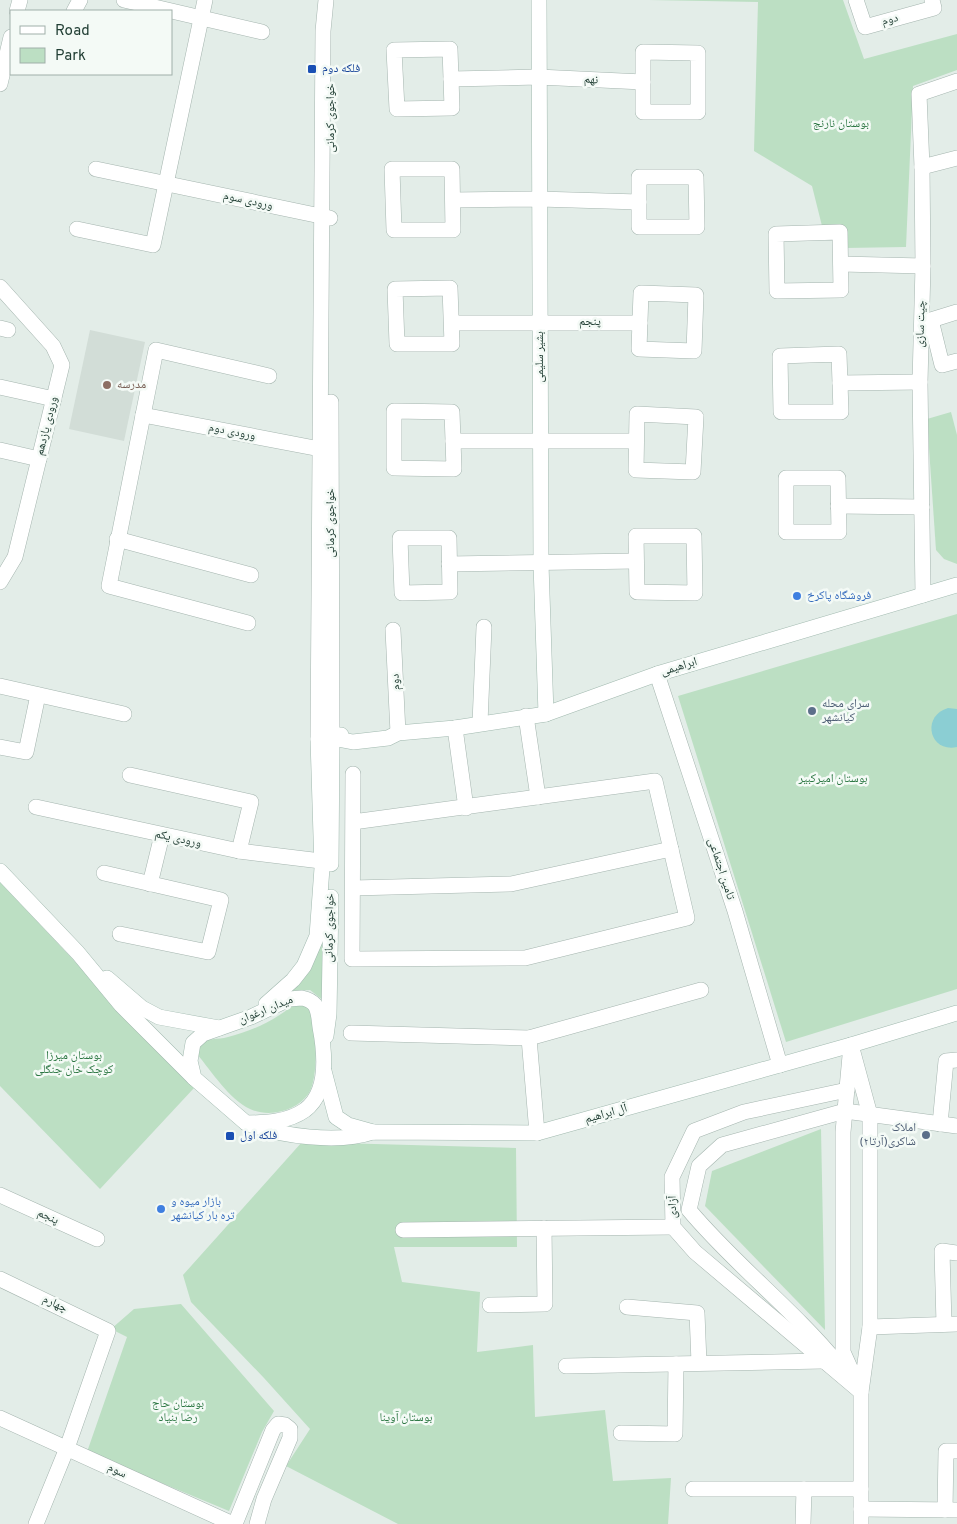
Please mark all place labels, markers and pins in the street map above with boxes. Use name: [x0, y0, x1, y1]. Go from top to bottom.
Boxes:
place label: فلکه دوم: [322, 61, 360, 77]
marker: فلکه دوم: [306, 63, 318, 75]
place label: مدرسه: [117, 377, 146, 393]
marker: مدرسه: [101, 379, 113, 391]
place label: فروشگاه پاکرخ: [807, 588, 871, 604]
marker: فروشگاه پاکرخ: [791, 590, 803, 602]
place label: سرای محله کیانشهر: [821, 696, 870, 726]
marker: سرای محله کیانشهر: [806, 705, 818, 717]
place label: املاک شاکری(آرتا۲): [860, 1120, 916, 1150]
place label: فلکه اول: [240, 1128, 277, 1144]
marker: املاک شاکری(آرتا۲): [920, 1129, 932, 1141]
marker: فلکه اول: [224, 1130, 236, 1142]
place label: بازار میوه و تره بار کیانشهر: [170, 1194, 235, 1224]
marker: بازار میوه و تره بار کیانشهر: [155, 1203, 167, 1215]

